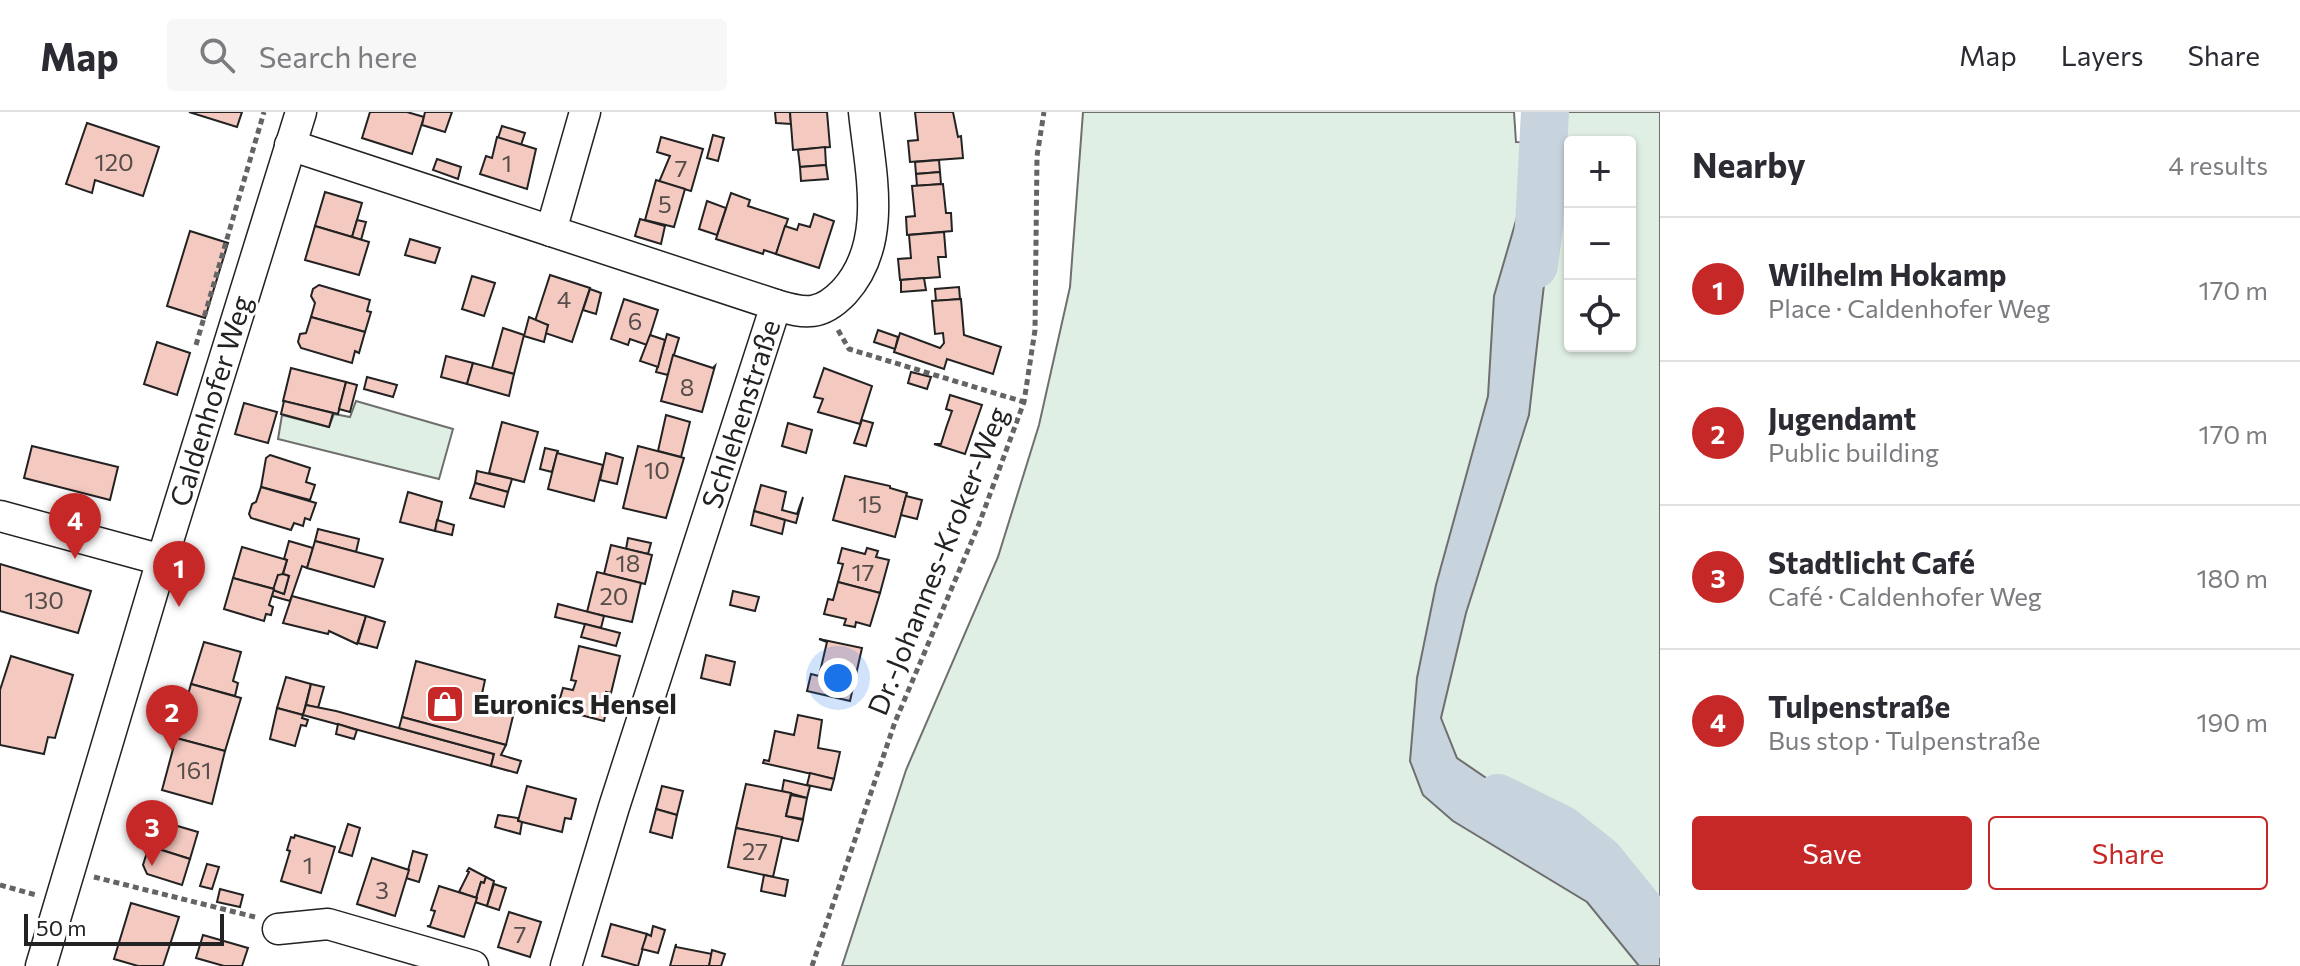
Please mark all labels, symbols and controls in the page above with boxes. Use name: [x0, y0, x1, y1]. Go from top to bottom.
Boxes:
search box: [167, 19, 727, 91]
text: Map: [40, 32, 119, 79]
icon: search: [195, 33, 239, 77]
text: Search here: [259, 37, 417, 74]
text: Map: [1959, 38, 2017, 72]
text: Layers: [2061, 38, 2143, 72]
text: Share: [2187, 38, 2260, 72]
map controls: [1564, 136, 1636, 352]
button: +: [1564, 136, 1636, 208]
text: Nearby: [1692, 143, 1806, 185]
house number: 120: [94, 147, 134, 176]
house number: 1: [502, 148, 512, 177]
text: 4 results: [2168, 149, 2268, 180]
house number: 7: [675, 153, 687, 182]
house number: 5: [658, 189, 672, 218]
button: −: [1564, 208, 1636, 280]
text: Wilhelm Hokamp: [1768, 255, 2007, 292]
text: 1: [1712, 274, 1724, 305]
text: 170 m: [2199, 274, 2268, 305]
button: locate: [1564, 280, 1636, 352]
house number: 4: [557, 284, 571, 313]
street label: Caldenhofer Weg: [162, 291, 258, 510]
text: Place · Caldenhofer Weg: [1768, 292, 2050, 323]
house number: 6: [628, 306, 642, 335]
street label: Schlehenstraße: [694, 315, 787, 512]
house number: 8: [680, 372, 694, 401]
text: Jugendamt: [1768, 399, 1916, 436]
street label: Dr.-Johannes-Kroker-Weg: [860, 402, 1015, 720]
text: 2: [1711, 418, 1725, 449]
text: 170 m: [2199, 418, 2268, 449]
text: Public building: [1768, 436, 1939, 467]
house number: 10: [644, 455, 670, 484]
house number: 15: [858, 489, 882, 518]
pin: 4: [49, 493, 101, 559]
pin: 1: [153, 541, 205, 607]
text: Stadtlicht Café: [1768, 543, 1975, 580]
house number: 18: [616, 548, 640, 577]
house number: 17: [852, 557, 874, 586]
text: 3: [1710, 562, 1726, 593]
text: 180 m: [2196, 562, 2268, 593]
text: Café · Caldenhofer Weg: [1768, 580, 2042, 611]
house number: 20: [600, 581, 628, 610]
house number: 130: [24, 585, 64, 614]
your location: [818, 658, 858, 698]
shop icon: Euronics Hensel: [424, 683, 466, 725]
pin: 2: [146, 685, 198, 751]
place label: Euronics Hensel: [473, 686, 677, 720]
text: Tulpenstraße: [1768, 687, 1950, 724]
text: 4: [1710, 706, 1726, 737]
text: 190 m: [2196, 706, 2268, 737]
text: Bus stop · Tulpenstraße: [1768, 724, 2041, 755]
house number: 161: [176, 755, 212, 784]
pin: 3: [126, 800, 178, 866]
button: Save: [1692, 816, 1972, 890]
button: Share: [1988, 816, 2268, 890]
house number: 27: [742, 836, 768, 865]
house number: 1: [303, 850, 313, 879]
house number: 3: [375, 875, 389, 904]
scale bar: [24, 910, 224, 946]
text: 50 m: [36, 914, 86, 941]
house number: 7: [514, 919, 526, 948]

